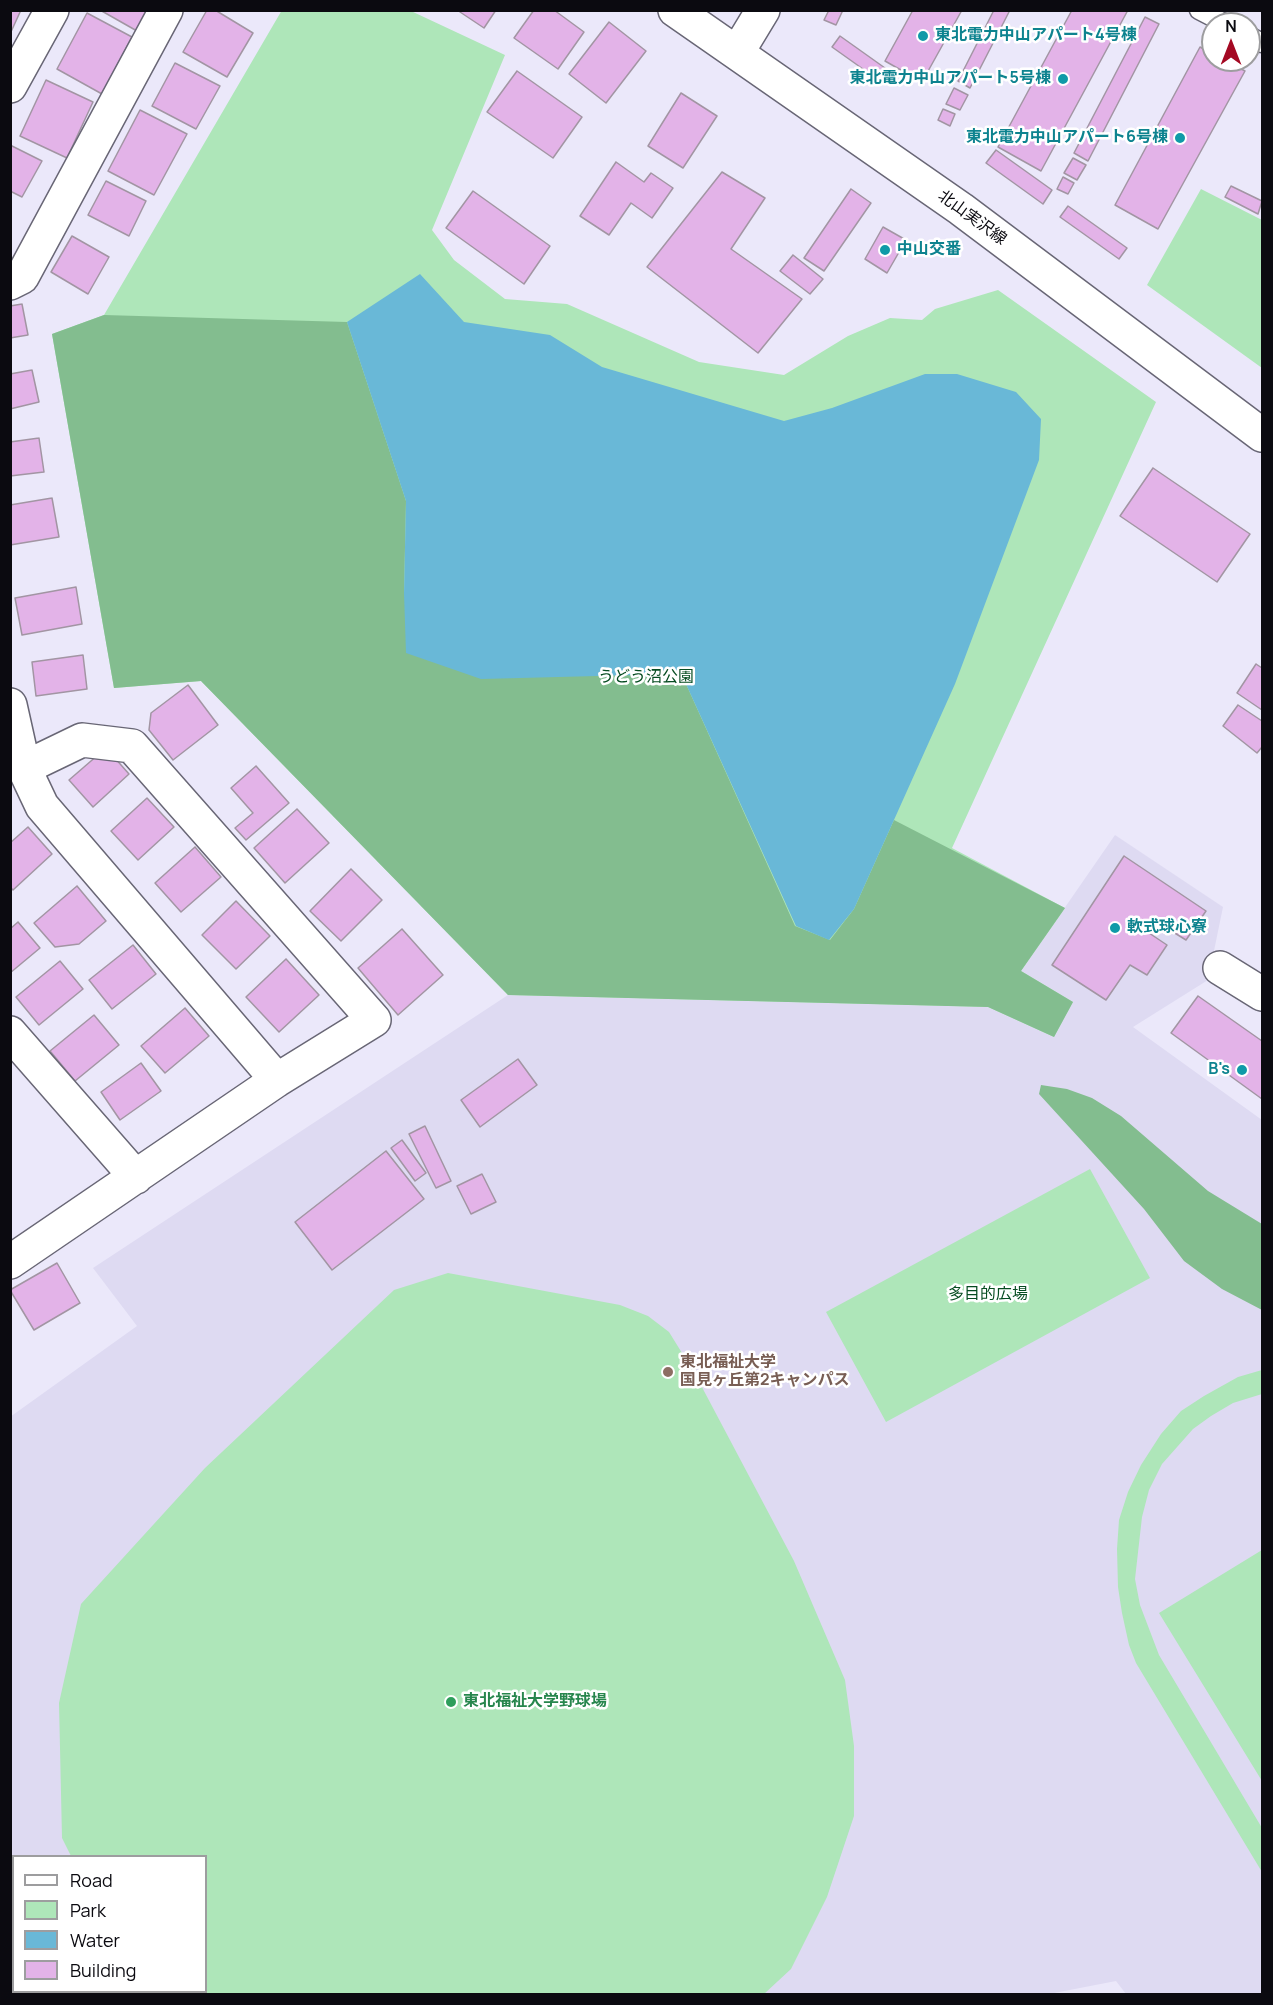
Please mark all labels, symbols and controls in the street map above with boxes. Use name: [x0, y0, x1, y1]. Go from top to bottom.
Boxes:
north arrow: [1201, 12, 1261, 72]
text: N: [1225, 15, 1237, 37]
place label: 東北電力中山アパート4号棟: [935, 26, 1137, 46]
marker: 東北電力中山アパート4号棟: [916, 29, 930, 43]
place label: 東北電力中山アパート5号棟: [850, 69, 1051, 89]
marker: 東北電力中山アパート5号棟: [1056, 72, 1070, 86]
place label: 東北電力中山アパート6号棟: [966, 128, 1168, 148]
marker: 東北電力中山アパート6号棟: [1173, 131, 1187, 145]
street label: 北山実沢線: [934, 187, 1010, 249]
place label: 中山交番: [897, 240, 961, 260]
marker: 中山交番: [878, 243, 892, 257]
park label: うどう沼公園: [598, 668, 694, 688]
place label: 軟式球心寮: [1127, 918, 1207, 938]
marker: 軟式球心寮: [1108, 921, 1122, 935]
place label: B's: [1208, 1060, 1230, 1080]
marker: B's: [1235, 1063, 1249, 1077]
park label: 多目的広場: [948, 1285, 1028, 1305]
place label: 東北福祉大学 国見ヶ丘第2キャンパス: [680, 1353, 850, 1391]
marker: 東北福祉大学 国見ヶ丘第2キャンパス: [661, 1365, 675, 1379]
place label: 東北福祉大学野球場: [463, 1692, 607, 1712]
marker: 東北福祉大学野球場: [444, 1695, 458, 1709]
legend: [12, 1855, 207, 1993]
text: Road: [70, 1868, 113, 1892]
text: Park: [70, 1898, 106, 1922]
text: Water: [70, 1928, 120, 1952]
text: Building: [70, 1958, 136, 1982]

